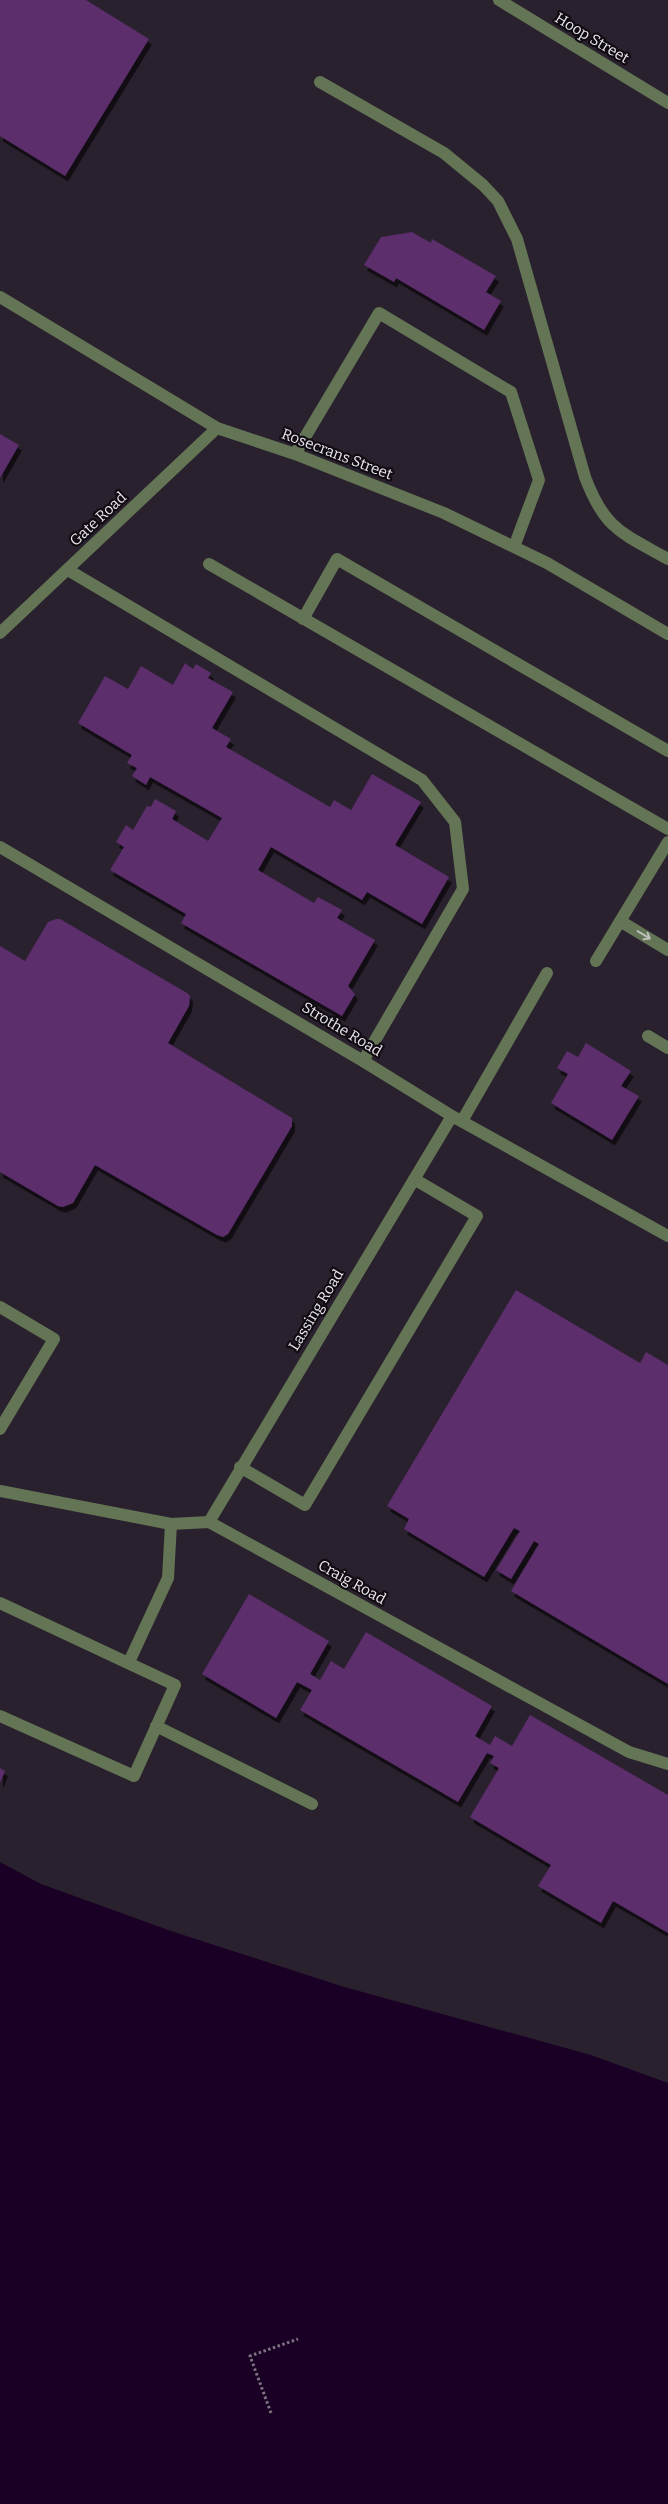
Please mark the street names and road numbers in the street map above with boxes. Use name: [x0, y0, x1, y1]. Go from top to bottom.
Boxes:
street label: Hoop Street: [552, 9, 633, 67]
street label: Rosecrans Street: [279, 425, 396, 484]
street label: Gate Road: [66, 488, 130, 550]
street label: Strothe Road: [299, 998, 385, 1060]
street label: Lassing Road: [285, 1266, 347, 1354]
street label: Craig Road: [315, 1556, 389, 1608]

